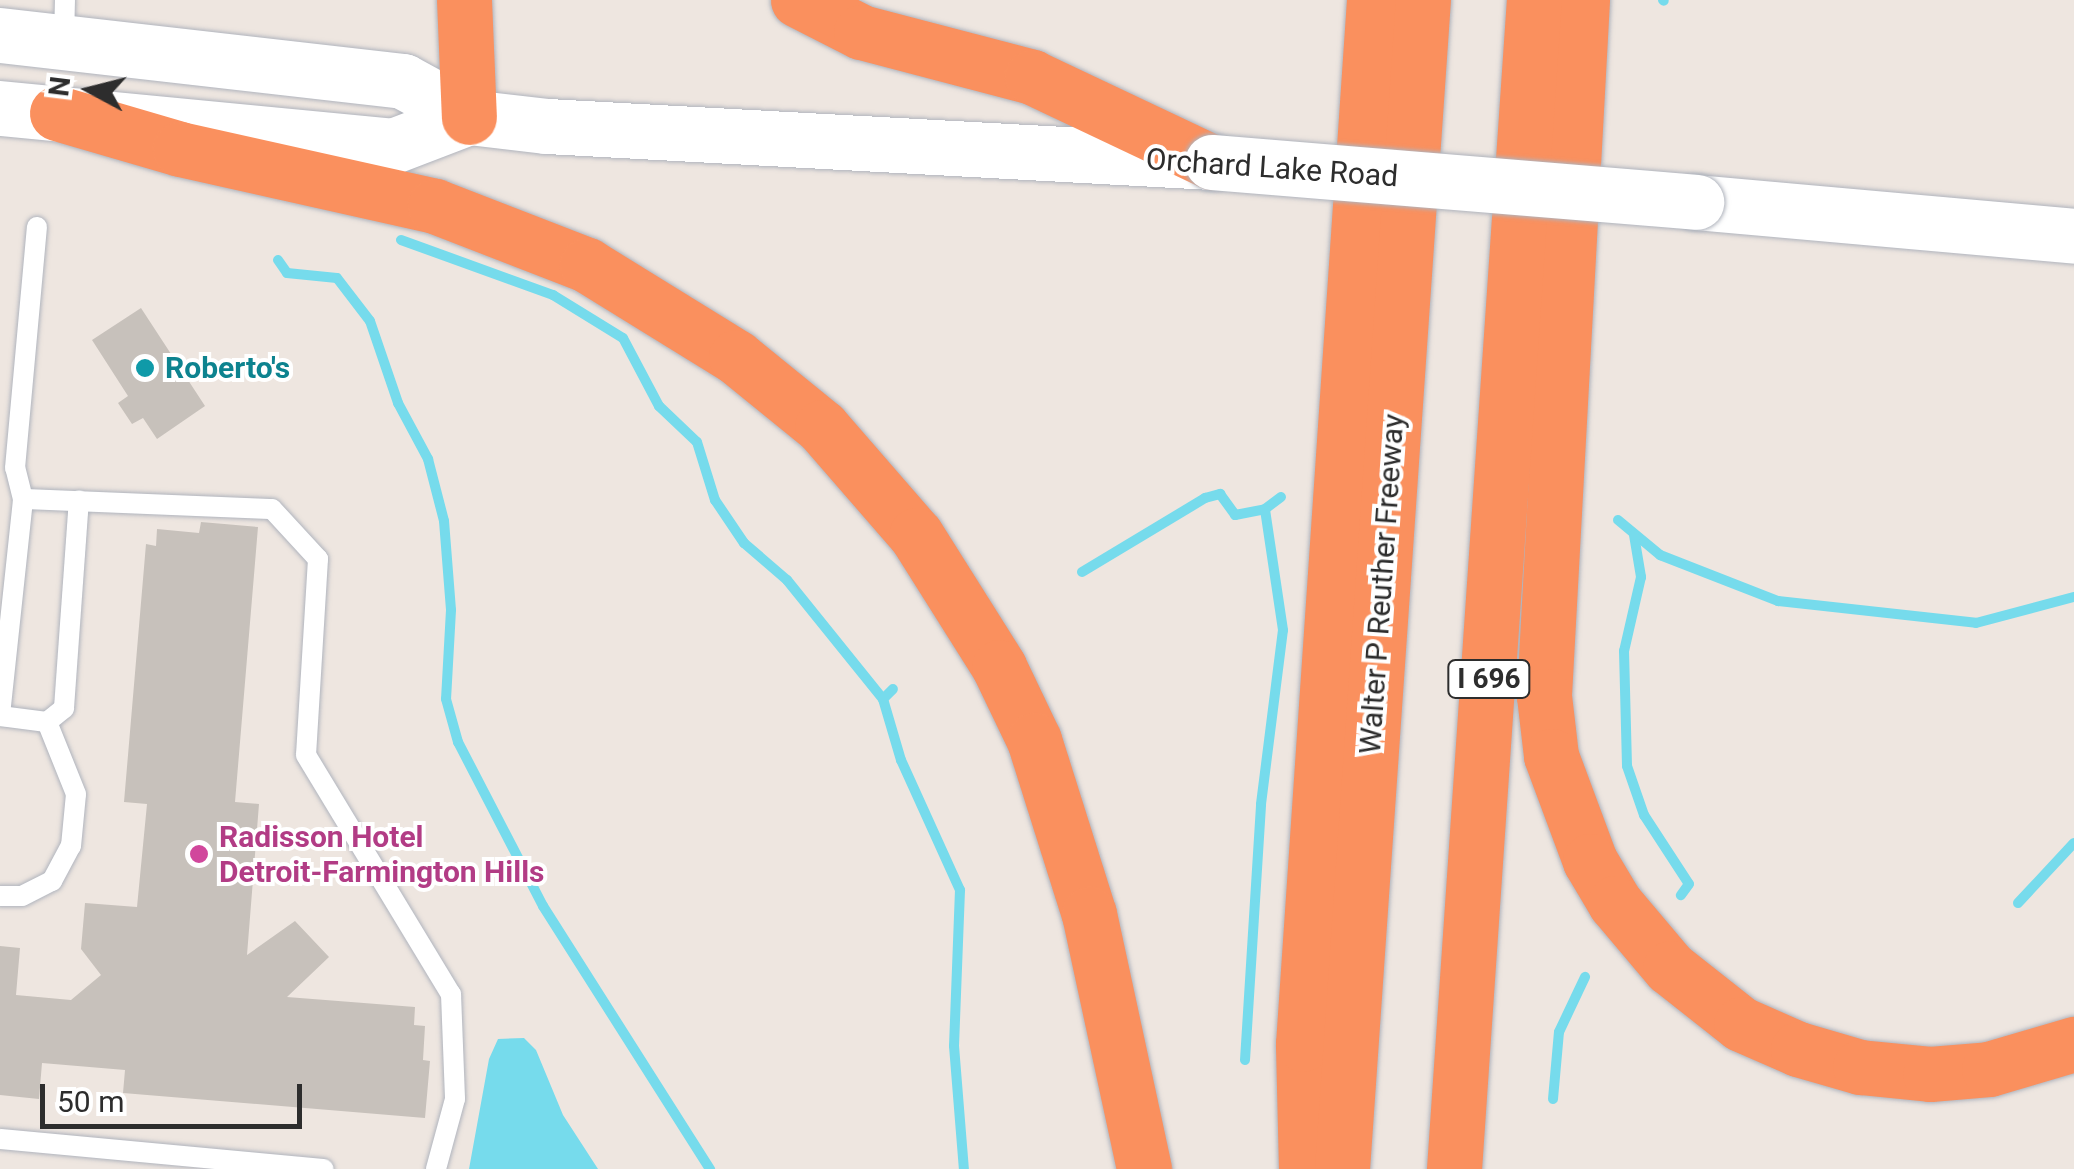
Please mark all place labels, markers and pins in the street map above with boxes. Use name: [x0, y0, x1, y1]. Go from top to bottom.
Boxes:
place label: Roberto's: [165, 350, 290, 386]
marker: Roberto's: [134, 357, 156, 379]
place label: Radisson Hotel Detroit-Farmington Hills: [219, 819, 544, 890]
marker: Radisson Hotel Detroit-Farmington Hills: [188, 843, 210, 865]

